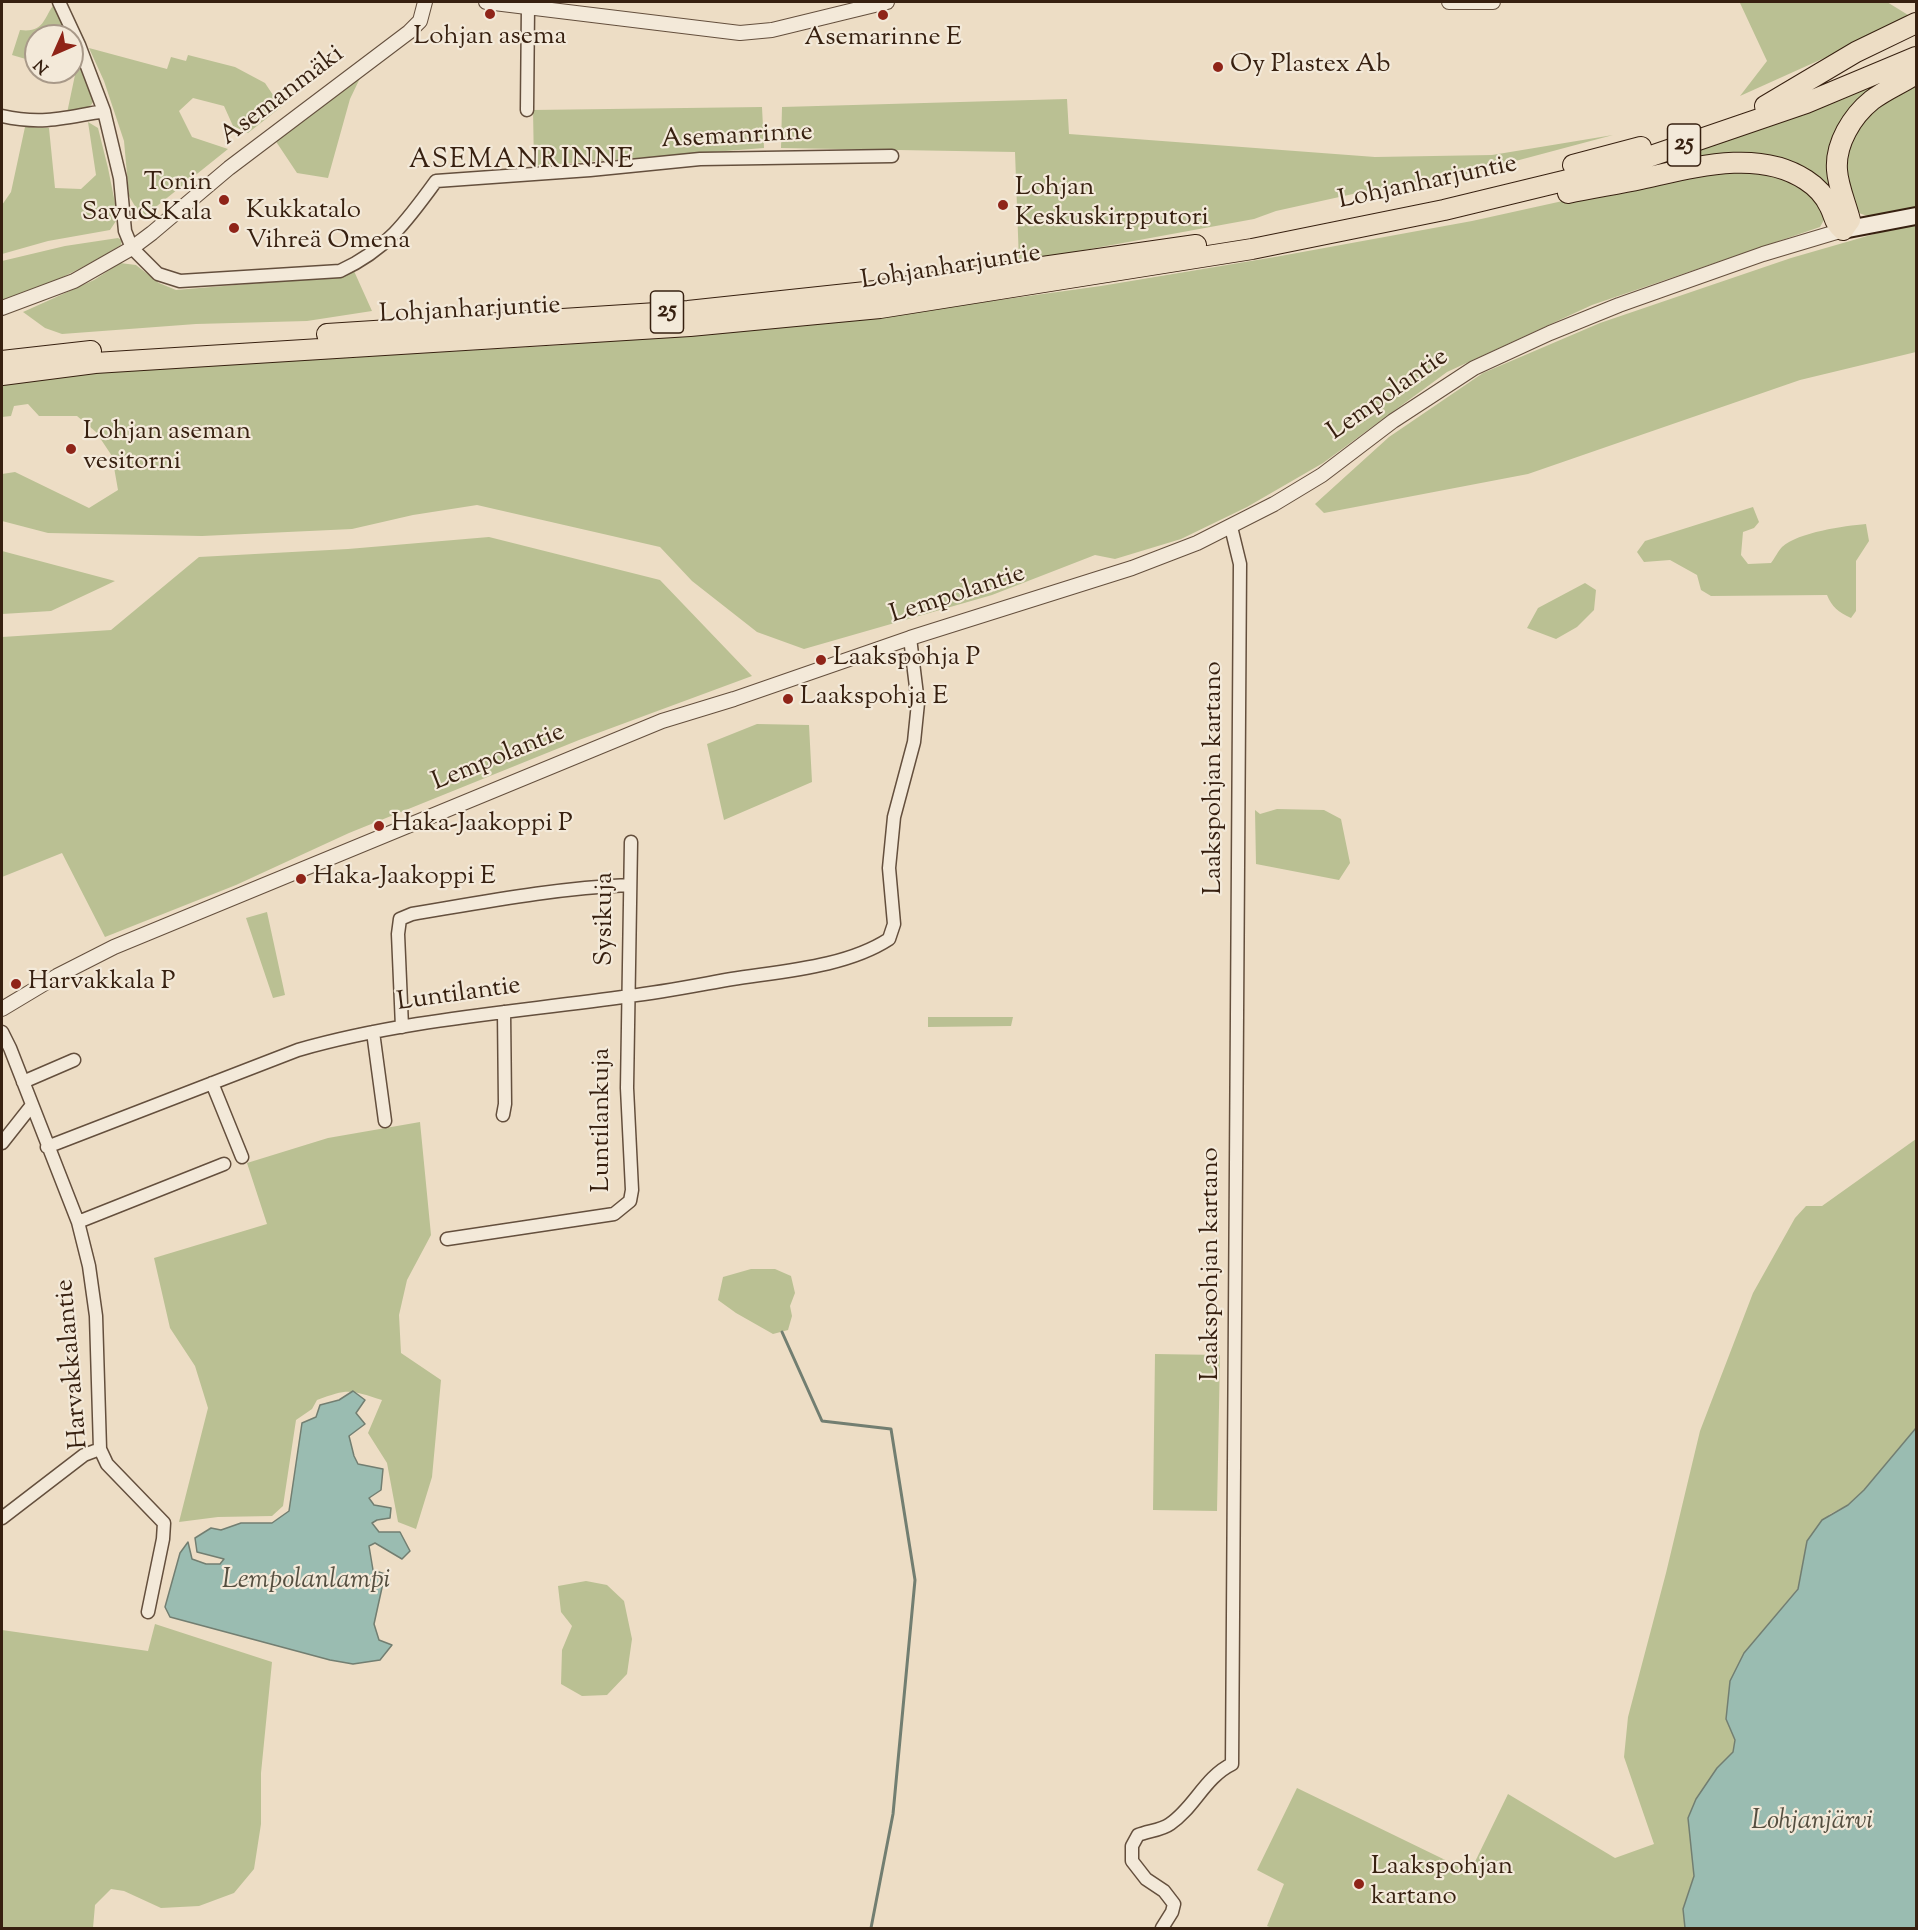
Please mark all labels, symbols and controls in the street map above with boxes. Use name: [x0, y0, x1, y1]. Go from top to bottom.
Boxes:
marker: Lohjan asema: [483, 7, 497, 21]
marker: Asemarinne E: [876, 8, 890, 22]
place label: Lohjan asema: [414, 23, 566, 55]
north arrow: [24, 24, 84, 84]
place label: Asemarinne E: [804, 24, 962, 56]
street label: Asemanmäki: [215, 40, 351, 154]
place label: Oy Plastex Ab: [1230, 51, 1390, 83]
text: N: [30, 53, 55, 78]
marker: Oy Plastex Ab: [1211, 60, 1225, 74]
street label: Asemanrinne: [660, 118, 814, 158]
road number: 25: [1668, 124, 1700, 166]
district label: ASEMANRINNE: [409, 146, 635, 178]
street label: Lohjanharjuntie: [1336, 150, 1520, 218]
place label: Tonin Savu&Kala: [82, 169, 212, 230]
place label: Lohjan Keskuskirpputori: [1015, 174, 1209, 236]
marker: Tonin Savu&Kala: [217, 193, 231, 207]
place label: Kukkatalo Vihreä Omena: [246, 197, 410, 258]
marker: Lohjan Keskuskirpputori: [996, 198, 1010, 212]
marker: Kukkatalo Vihreä Omena: [227, 221, 241, 235]
street label: Lohjanharjuntie: [859, 239, 1043, 299]
road number: 25: [650, 291, 684, 333]
street label: Lohjanharjuntie: [378, 292, 562, 332]
street label: Lempolantie: [1323, 343, 1455, 449]
place label: Lohjan aseman vesitorni: [83, 418, 251, 479]
marker: Lohjan aseman vesitorni: [64, 442, 78, 456]
street label: Lempolantie: [887, 560, 1029, 632]
place label: Laakspohja P: [833, 644, 980, 676]
marker: Laakspohja P: [814, 653, 828, 667]
street label: Laakspohjan kartano: [1200, 661, 1232, 895]
place label: Laakspohja E: [800, 683, 948, 715]
marker: Laakspohja E: [781, 692, 795, 706]
street label: Lempolantie: [428, 718, 570, 800]
place label: Haka-Jaakoppi P: [391, 810, 573, 842]
marker: Haka-Jaakoppi P: [372, 819, 386, 833]
place label: Haka-Jaakoppi E: [313, 863, 496, 895]
marker: Haka-Jaakoppi E: [294, 872, 308, 886]
street label: Sysikuja: [591, 872, 623, 966]
place label: Harvakkala P: [28, 968, 175, 1000]
street label: Luntilantie: [395, 972, 523, 1020]
marker: Harvakkala P: [9, 977, 23, 991]
street label: Luntilankuja: [588, 1048, 620, 1192]
street label: Laakspohjan kartano: [1197, 1147, 1229, 1381]
street label: Harvakkalantie: [51, 1278, 97, 1450]
water label: Lempolanlampi: [222, 1566, 390, 1598]
water label: Lohjanjärvi: [1751, 1807, 1873, 1839]
place label: Laakspohjan kartano: [1371, 1853, 1513, 1914]
marker: Laakspohjan kartano: [1352, 1877, 1366, 1891]

